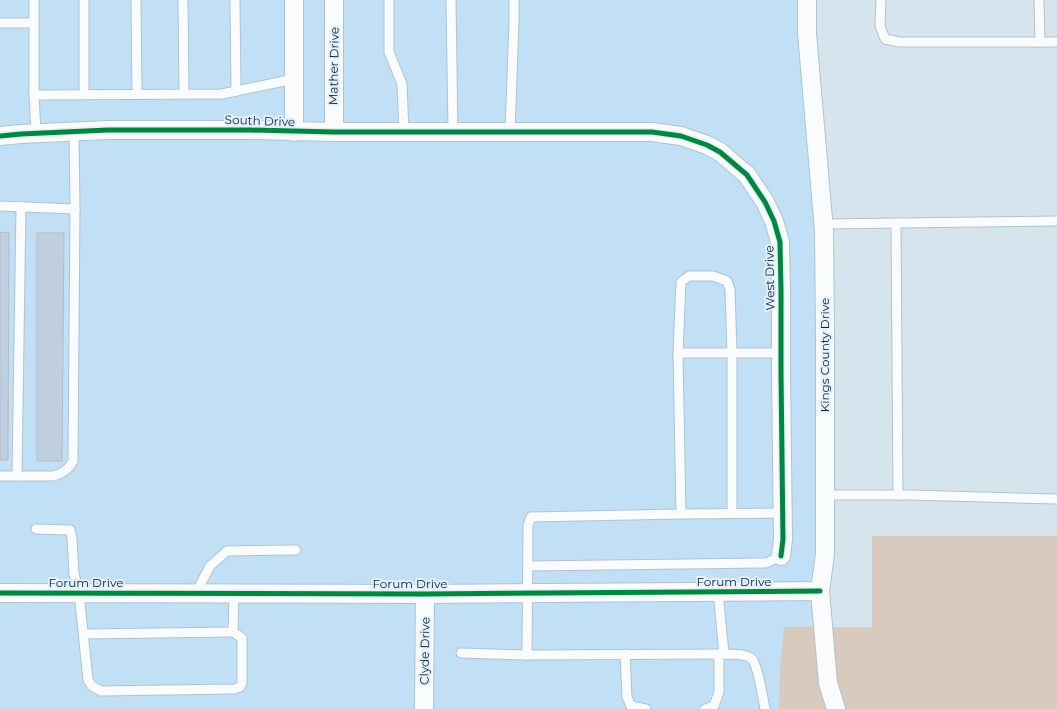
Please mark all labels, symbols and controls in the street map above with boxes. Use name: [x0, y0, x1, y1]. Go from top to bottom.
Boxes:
street label: Mather Drive: [325, 27, 342, 105]
street label: South Drive: [225, 112, 296, 129]
street label: West Drive: [761, 245, 778, 311]
street label: Kings County Drive: [817, 298, 832, 412]
street label: Forum Drive: [696, 574, 772, 589]
street label: Forum Drive: [48, 575, 124, 590]
street label: Forum Drive: [372, 576, 448, 591]
street label: Clyde Drive: [416, 617, 433, 685]

